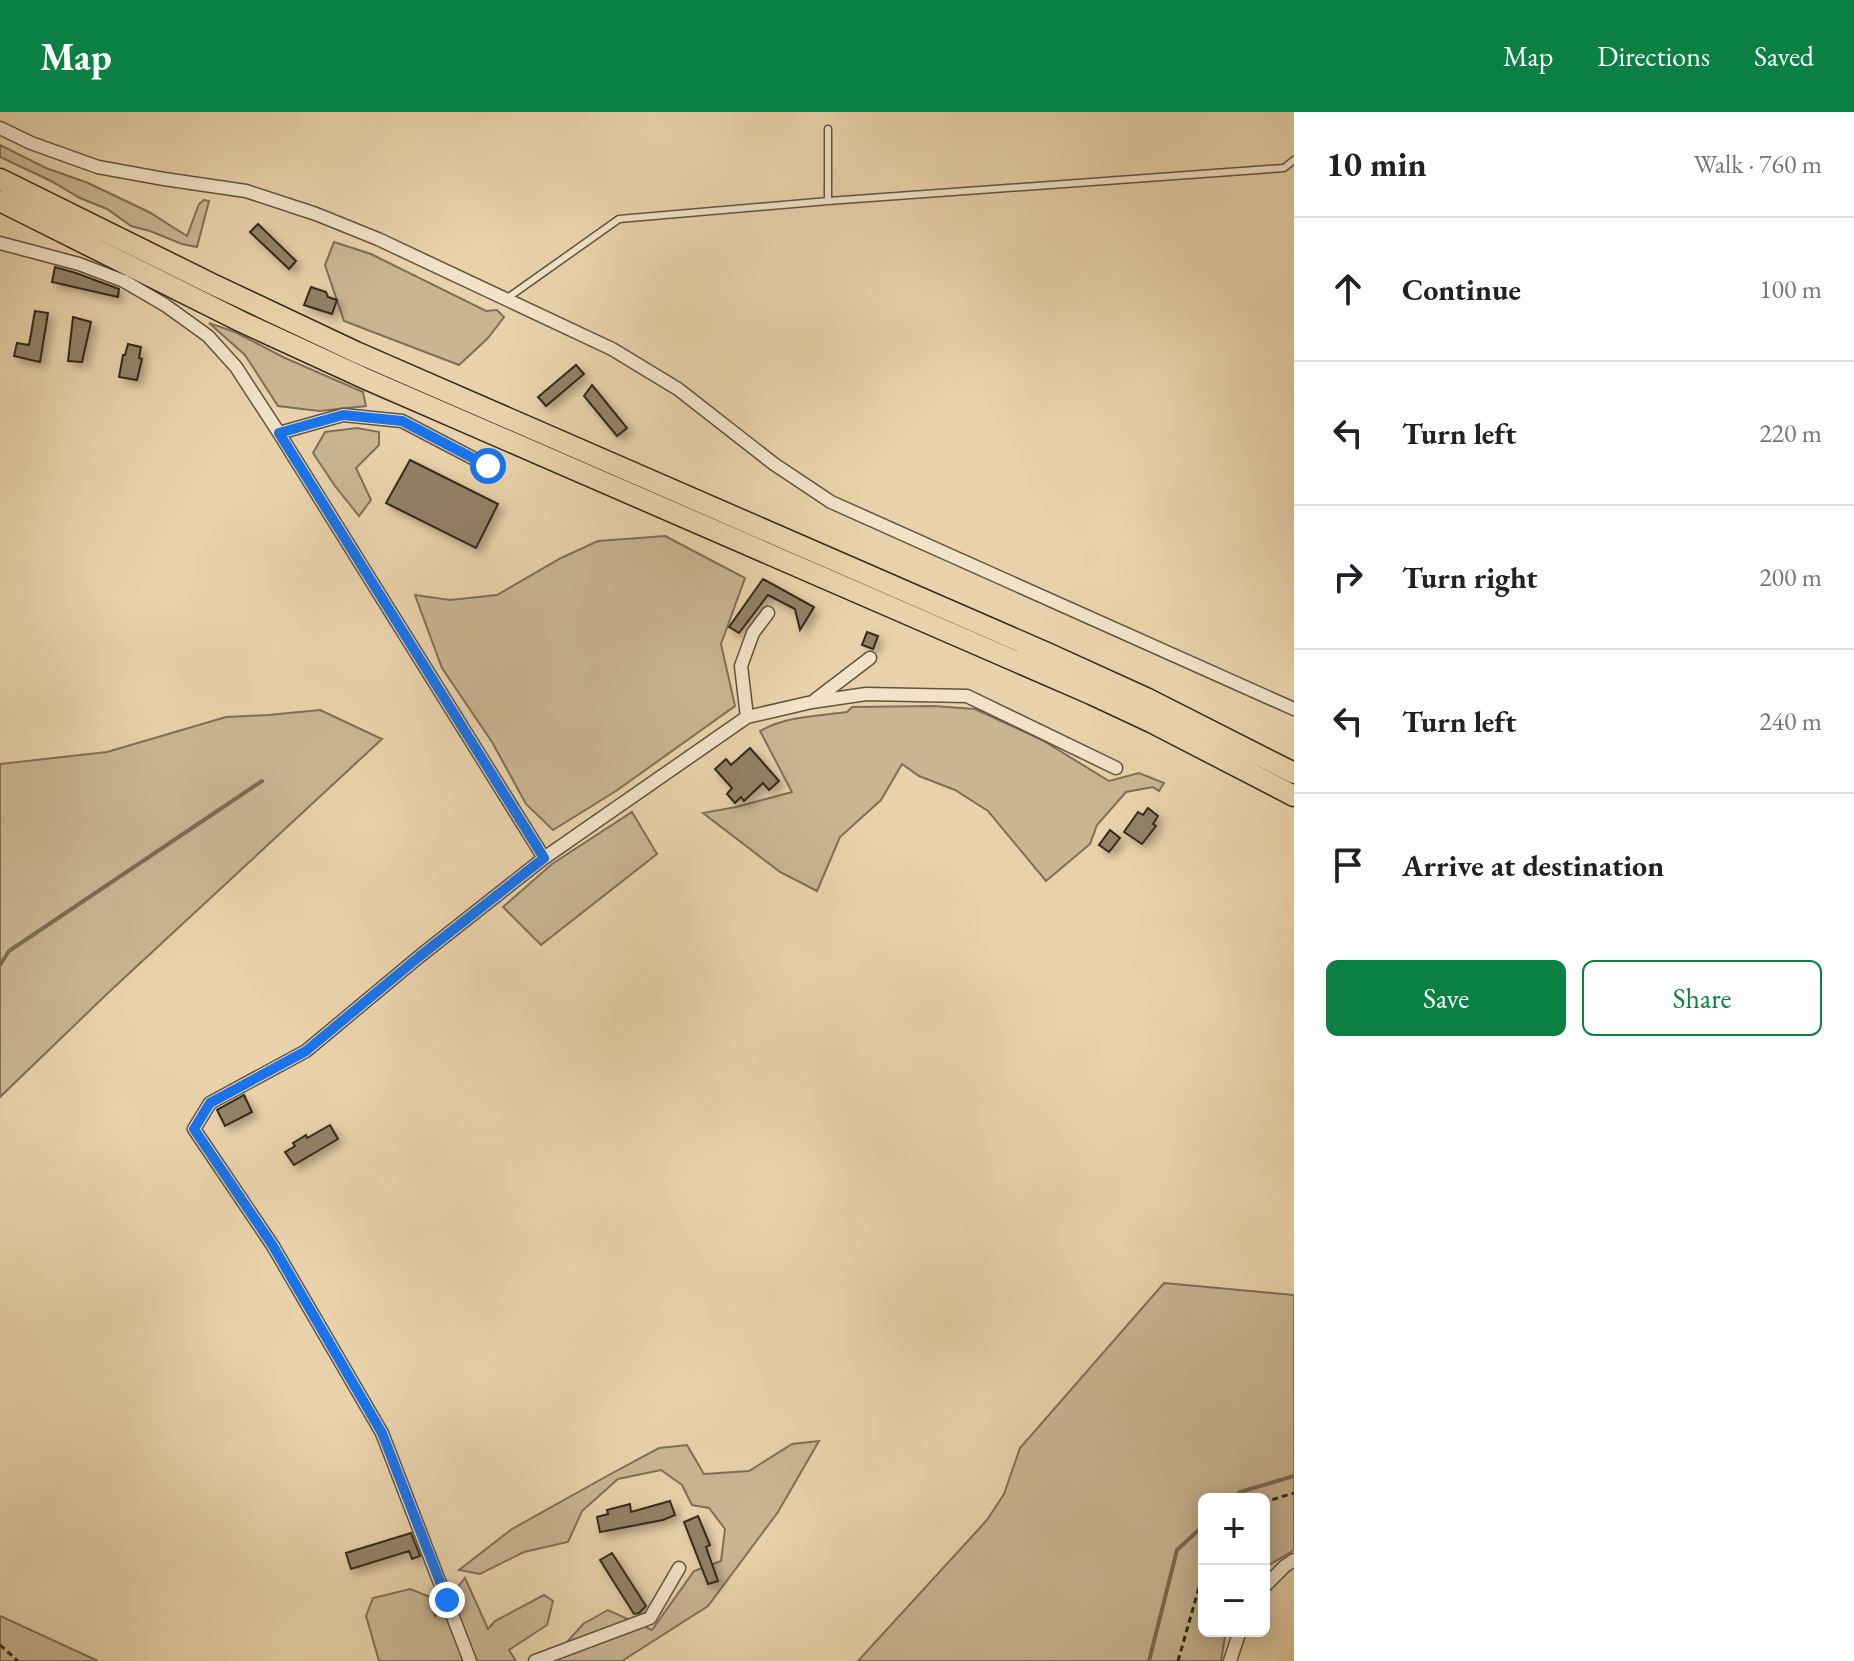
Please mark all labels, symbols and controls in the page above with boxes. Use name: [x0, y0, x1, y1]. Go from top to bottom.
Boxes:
text: Map: [40, 32, 112, 81]
text: Map: [1503, 38, 1553, 74]
text: Directions: [1597, 38, 1710, 74]
text: Saved: [1754, 38, 1814, 74]
text: 10 min: [1326, 142, 1427, 186]
text: Walk · 760 m: [1694, 147, 1822, 181]
icon: ahead: [1326, 267, 1370, 311]
text: Continue: [1402, 270, 1521, 309]
text: 100 m: [1759, 272, 1822, 306]
icon: left: [1326, 411, 1370, 455]
text: Turn left: [1402, 414, 1516, 453]
text: 220 m: [1759, 416, 1822, 450]
route start: [470, 448, 506, 484]
icon: right: [1326, 555, 1370, 599]
text: Turn right: [1402, 558, 1538, 597]
text: 200 m: [1759, 560, 1822, 594]
icon: left: [1326, 699, 1370, 743]
text: Turn left: [1402, 702, 1516, 741]
text: 240 m: [1759, 704, 1822, 738]
icon: arrive: [1326, 843, 1370, 887]
text: Arrive at destination: [1402, 846, 1664, 885]
button: Save: [1326, 960, 1566, 1036]
button: Share: [1582, 960, 1822, 1036]
map controls: [1198, 1493, 1270, 1637]
button: +: [1198, 1493, 1270, 1565]
button: −: [1198, 1565, 1270, 1637]
route end: [429, 1582, 465, 1618]

